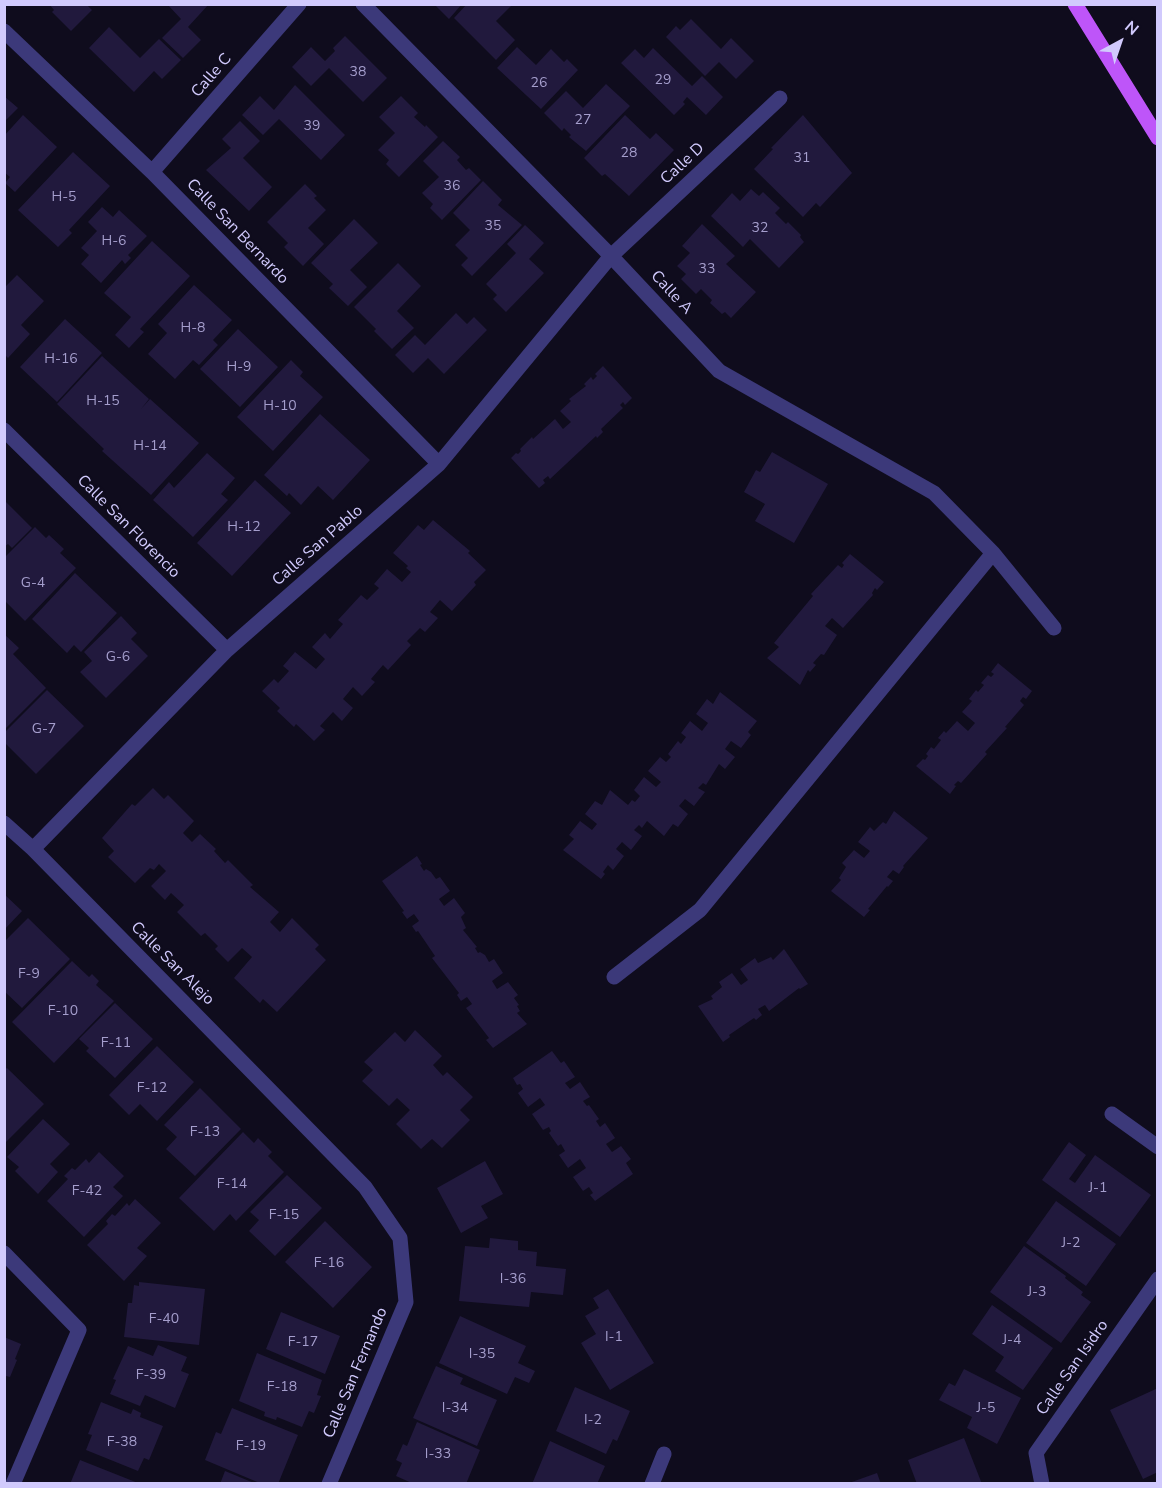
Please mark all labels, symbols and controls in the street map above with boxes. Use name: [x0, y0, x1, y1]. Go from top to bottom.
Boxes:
north arrow: [1090, 12, 1150, 72]
text: N: [1120, 16, 1143, 40]
street label: Calle C: [188, 50, 236, 102]
house number: 38: [350, 65, 366, 81]
house number: 29: [655, 73, 671, 89]
house number: 26: [531, 76, 547, 92]
house number: 27: [575, 113, 591, 129]
house number: 39: [304, 119, 320, 135]
street label: Calle D: [657, 139, 709, 189]
house number: 28: [621, 146, 637, 162]
house number: 31: [794, 151, 810, 167]
street label: Calle San Bernardo: [182, 175, 292, 289]
house number: 36: [444, 179, 460, 195]
house number: H-5: [52, 190, 76, 206]
house number: 35: [485, 219, 501, 235]
house number: 32: [752, 221, 768, 237]
house number: H-6: [102, 234, 126, 250]
house number: 33: [699, 262, 715, 278]
street label: Calle A: [646, 267, 696, 319]
house number: H-8: [181, 321, 205, 337]
house number: H-16: [44, 352, 78, 368]
house number: H-9: [227, 360, 251, 376]
house number: H-15: [86, 394, 120, 410]
house number: H-10: [263, 399, 297, 415]
house number: H-14: [133, 439, 167, 455]
street label: Calle San Florencio: [72, 471, 184, 583]
street label: Calle San Pablo: [269, 501, 367, 591]
house number: H-12: [227, 520, 261, 536]
house number: G-4: [21, 576, 45, 592]
house number: G-6: [106, 650, 130, 666]
house number: G-7: [32, 722, 56, 738]
street label: Calle San Alejo: [126, 918, 218, 1010]
house number: F-9: [18, 967, 40, 983]
house number: F-10: [48, 1004, 78, 1020]
house number: F-11: [101, 1036, 131, 1052]
house number: F-12: [137, 1081, 167, 1097]
house number: F-13: [190, 1125, 220, 1141]
house number: F-14: [217, 1177, 247, 1193]
house number: J-1: [1089, 1181, 1107, 1197]
house number: F-42: [72, 1184, 102, 1200]
house number: F-15: [269, 1208, 299, 1224]
house number: J-2: [1062, 1236, 1080, 1252]
house number: F-16: [314, 1256, 344, 1272]
house number: I-36: [500, 1272, 526, 1288]
house number: J-3: [1028, 1285, 1046, 1301]
street label: Calle San Fernando: [320, 1305, 392, 1441]
house number: F-40: [149, 1312, 179, 1328]
street label: Calle San Isidro: [1033, 1317, 1113, 1419]
house number: I-1: [605, 1330, 623, 1346]
house number: J-4: [1003, 1333, 1021, 1349]
house number: F-17: [288, 1335, 318, 1351]
house number: I-35: [469, 1347, 495, 1363]
house number: F-39: [136, 1368, 166, 1384]
house number: F-18: [267, 1380, 297, 1396]
house number: I-34: [442, 1401, 468, 1417]
house number: J-5: [977, 1401, 995, 1417]
house number: I-2: [584, 1413, 602, 1429]
house number: F-38: [107, 1435, 137, 1451]
house number: F-19: [236, 1439, 266, 1455]
house number: I-33: [425, 1447, 451, 1463]

